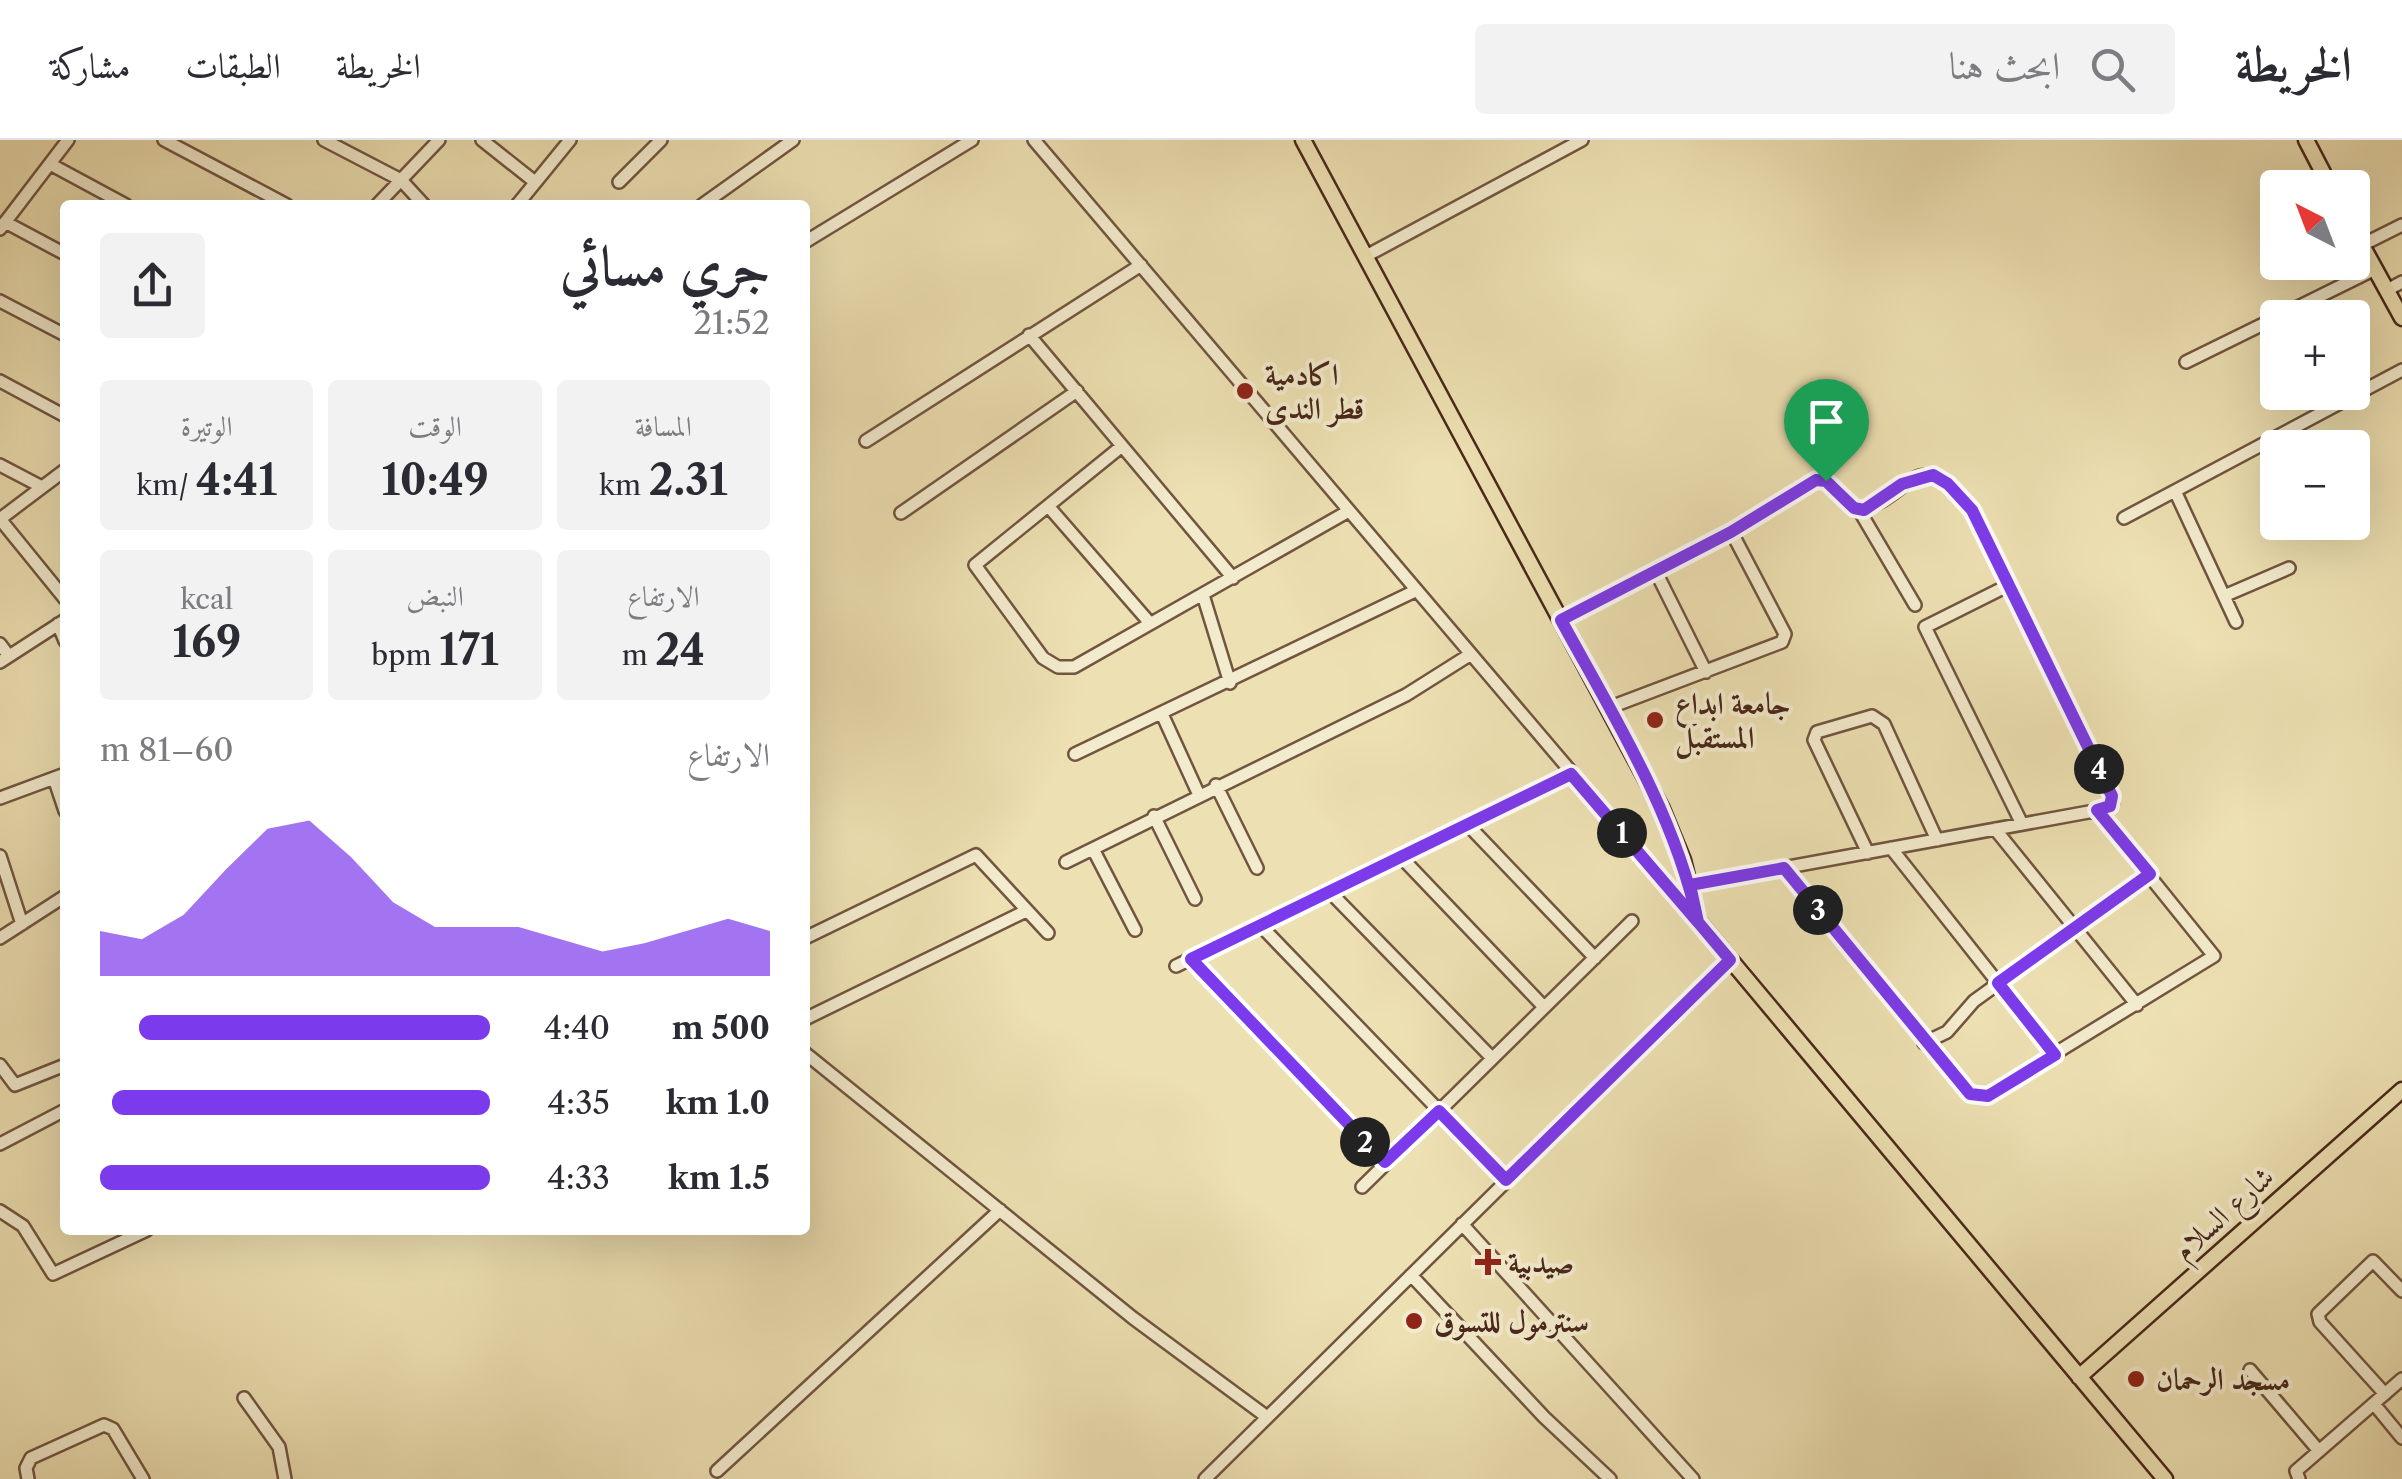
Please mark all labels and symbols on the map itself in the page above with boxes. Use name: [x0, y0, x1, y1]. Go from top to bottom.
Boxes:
north arrow: [2260, 170, 2370, 280]
place label: اكادمية قطر الندى: [1265, 356, 1364, 428]
pin: [1784, 379, 1869, 482]
marker: اكادمية قطر الندى: [1234, 380, 1256, 402]
place label: جامعة ابداع المستقبل: [1675, 685, 1790, 759]
marker: جامعة ابداع المستقبل: [1644, 709, 1666, 731]
pin: 4: [2074, 744, 2124, 794]
pin: 1: [1597, 808, 1647, 858]
pin: 3: [1793, 885, 1843, 935]
pin: 2: [1340, 1117, 1390, 1167]
street label: شارع السلام: [2165, 1158, 2286, 1274]
place label: صيدبية: [1508, 1244, 1574, 1281]
marker: صيدبية: [1477, 1251, 1499, 1273]
place label: سنترمول للتسوق: [1434, 1303, 1589, 1341]
marker: سنترمول للتسوق: [1403, 1310, 1425, 1332]
place label: مسجد الرحمان: [2156, 1361, 2290, 1398]
marker: مسجد الرحمان: [2125, 1368, 2147, 1390]

